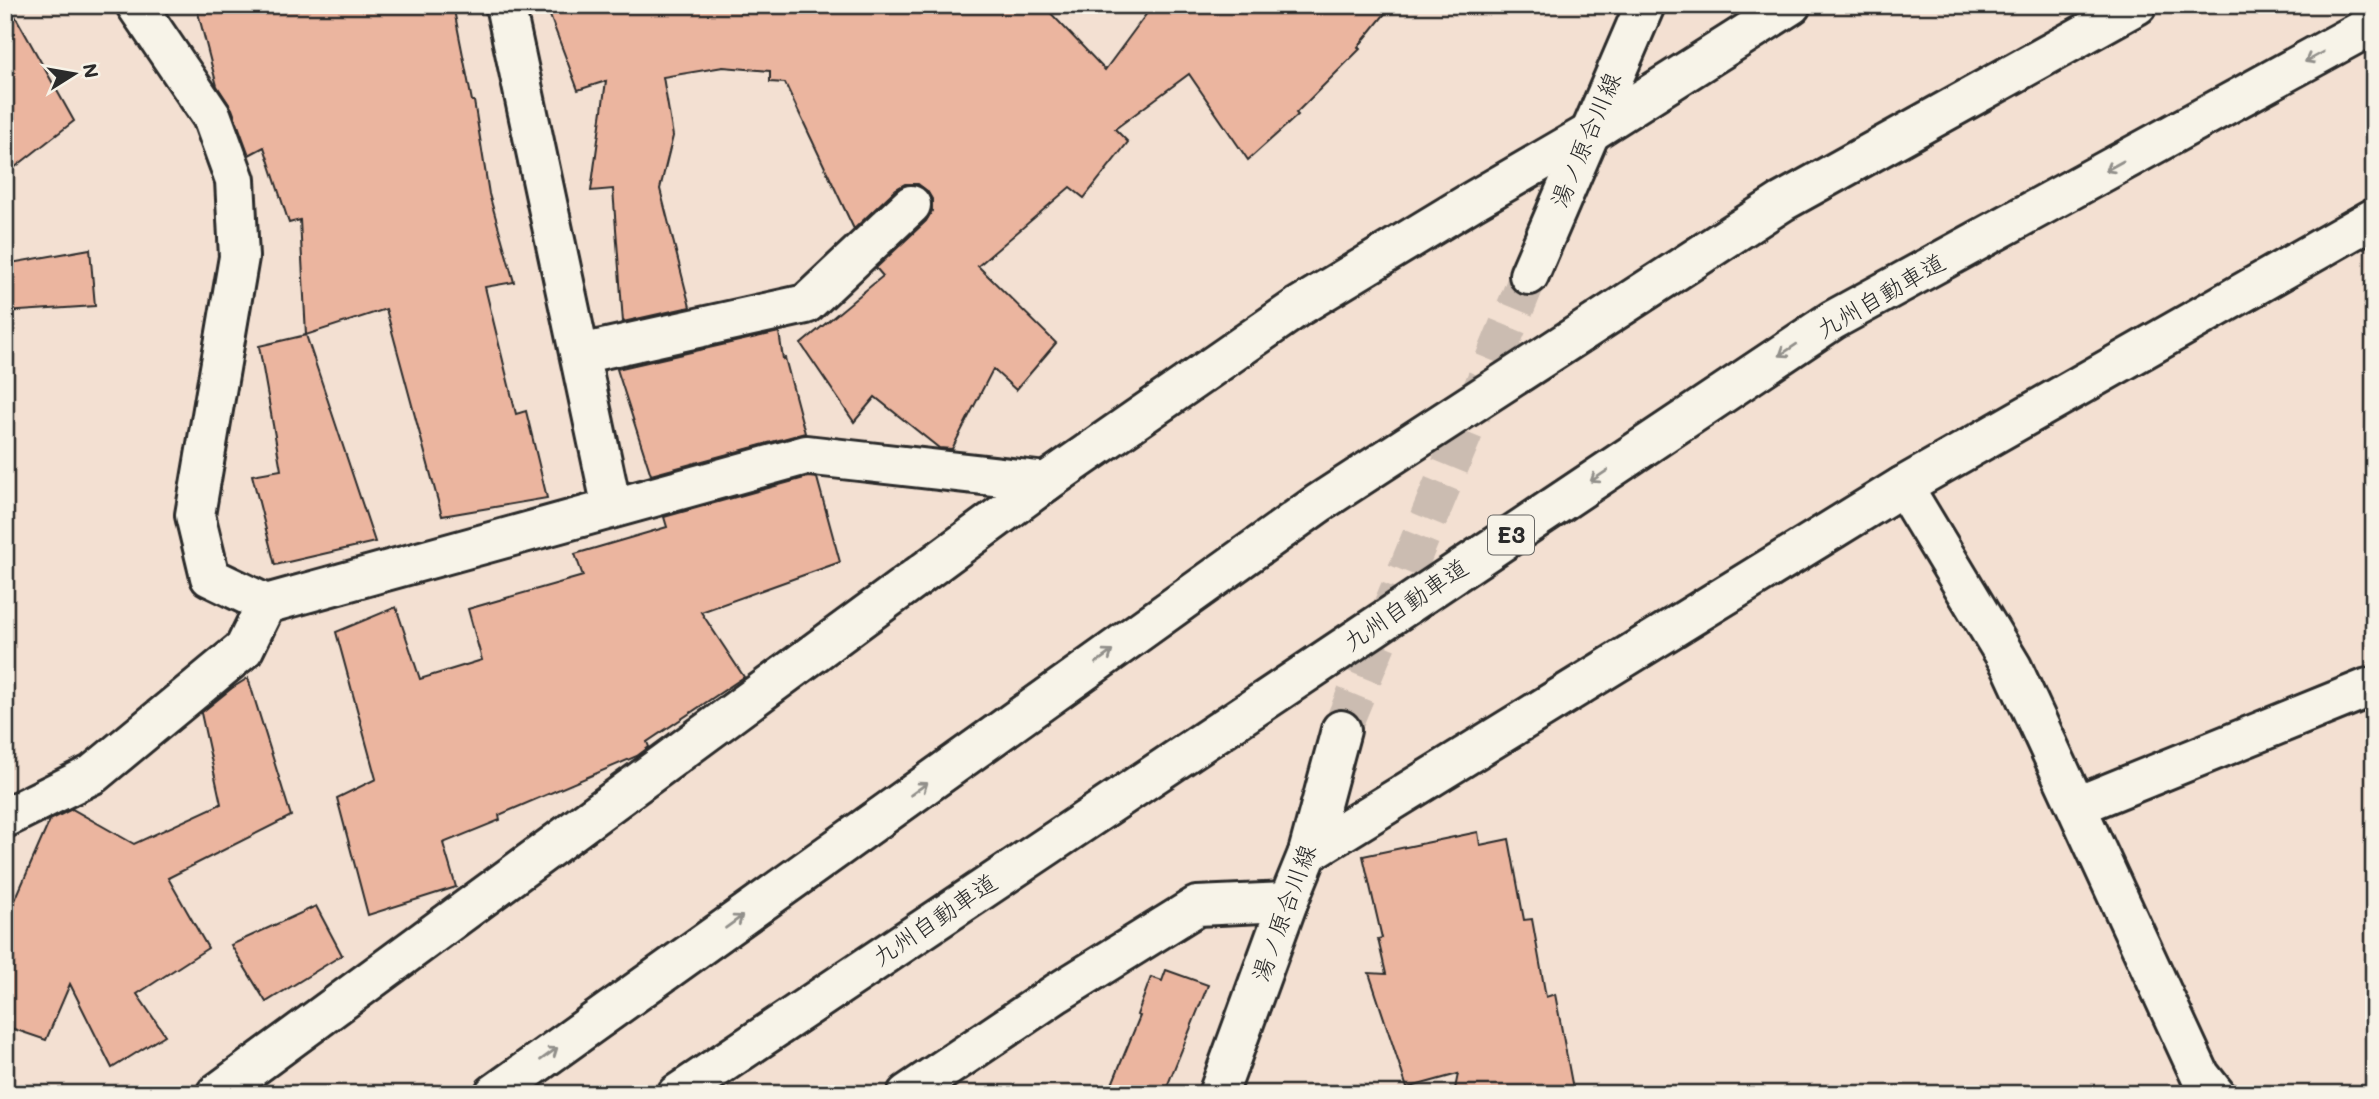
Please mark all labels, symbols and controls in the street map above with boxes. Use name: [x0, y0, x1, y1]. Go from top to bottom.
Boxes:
north arrow: [38, 38, 108, 108]
one-way arrow: [2304, 51, 2325, 64]
text: N: [78, 61, 105, 80]
street label: 湯ノ原合川線: [1542, 67, 1627, 212]
one-way arrow: [2105, 159, 2125, 173]
street label: 九州自動車道: [1810, 245, 1950, 344]
one-way arrow: [1779, 343, 1799, 357]
one-way arrow: [1590, 469, 1609, 483]
road number: E3: [1488, 516, 1534, 554]
street label: 九州自動車道: [1337, 551, 1474, 657]
one-way arrow: [1094, 650, 1113, 664]
one-way arrow: [909, 782, 928, 796]
street label: 湯ノ原合川線: [1243, 840, 1322, 985]
street label: 九州自動車道: [866, 866, 1003, 972]
one-way arrow: [724, 915, 743, 929]
one-way arrow: [539, 1047, 558, 1061]

